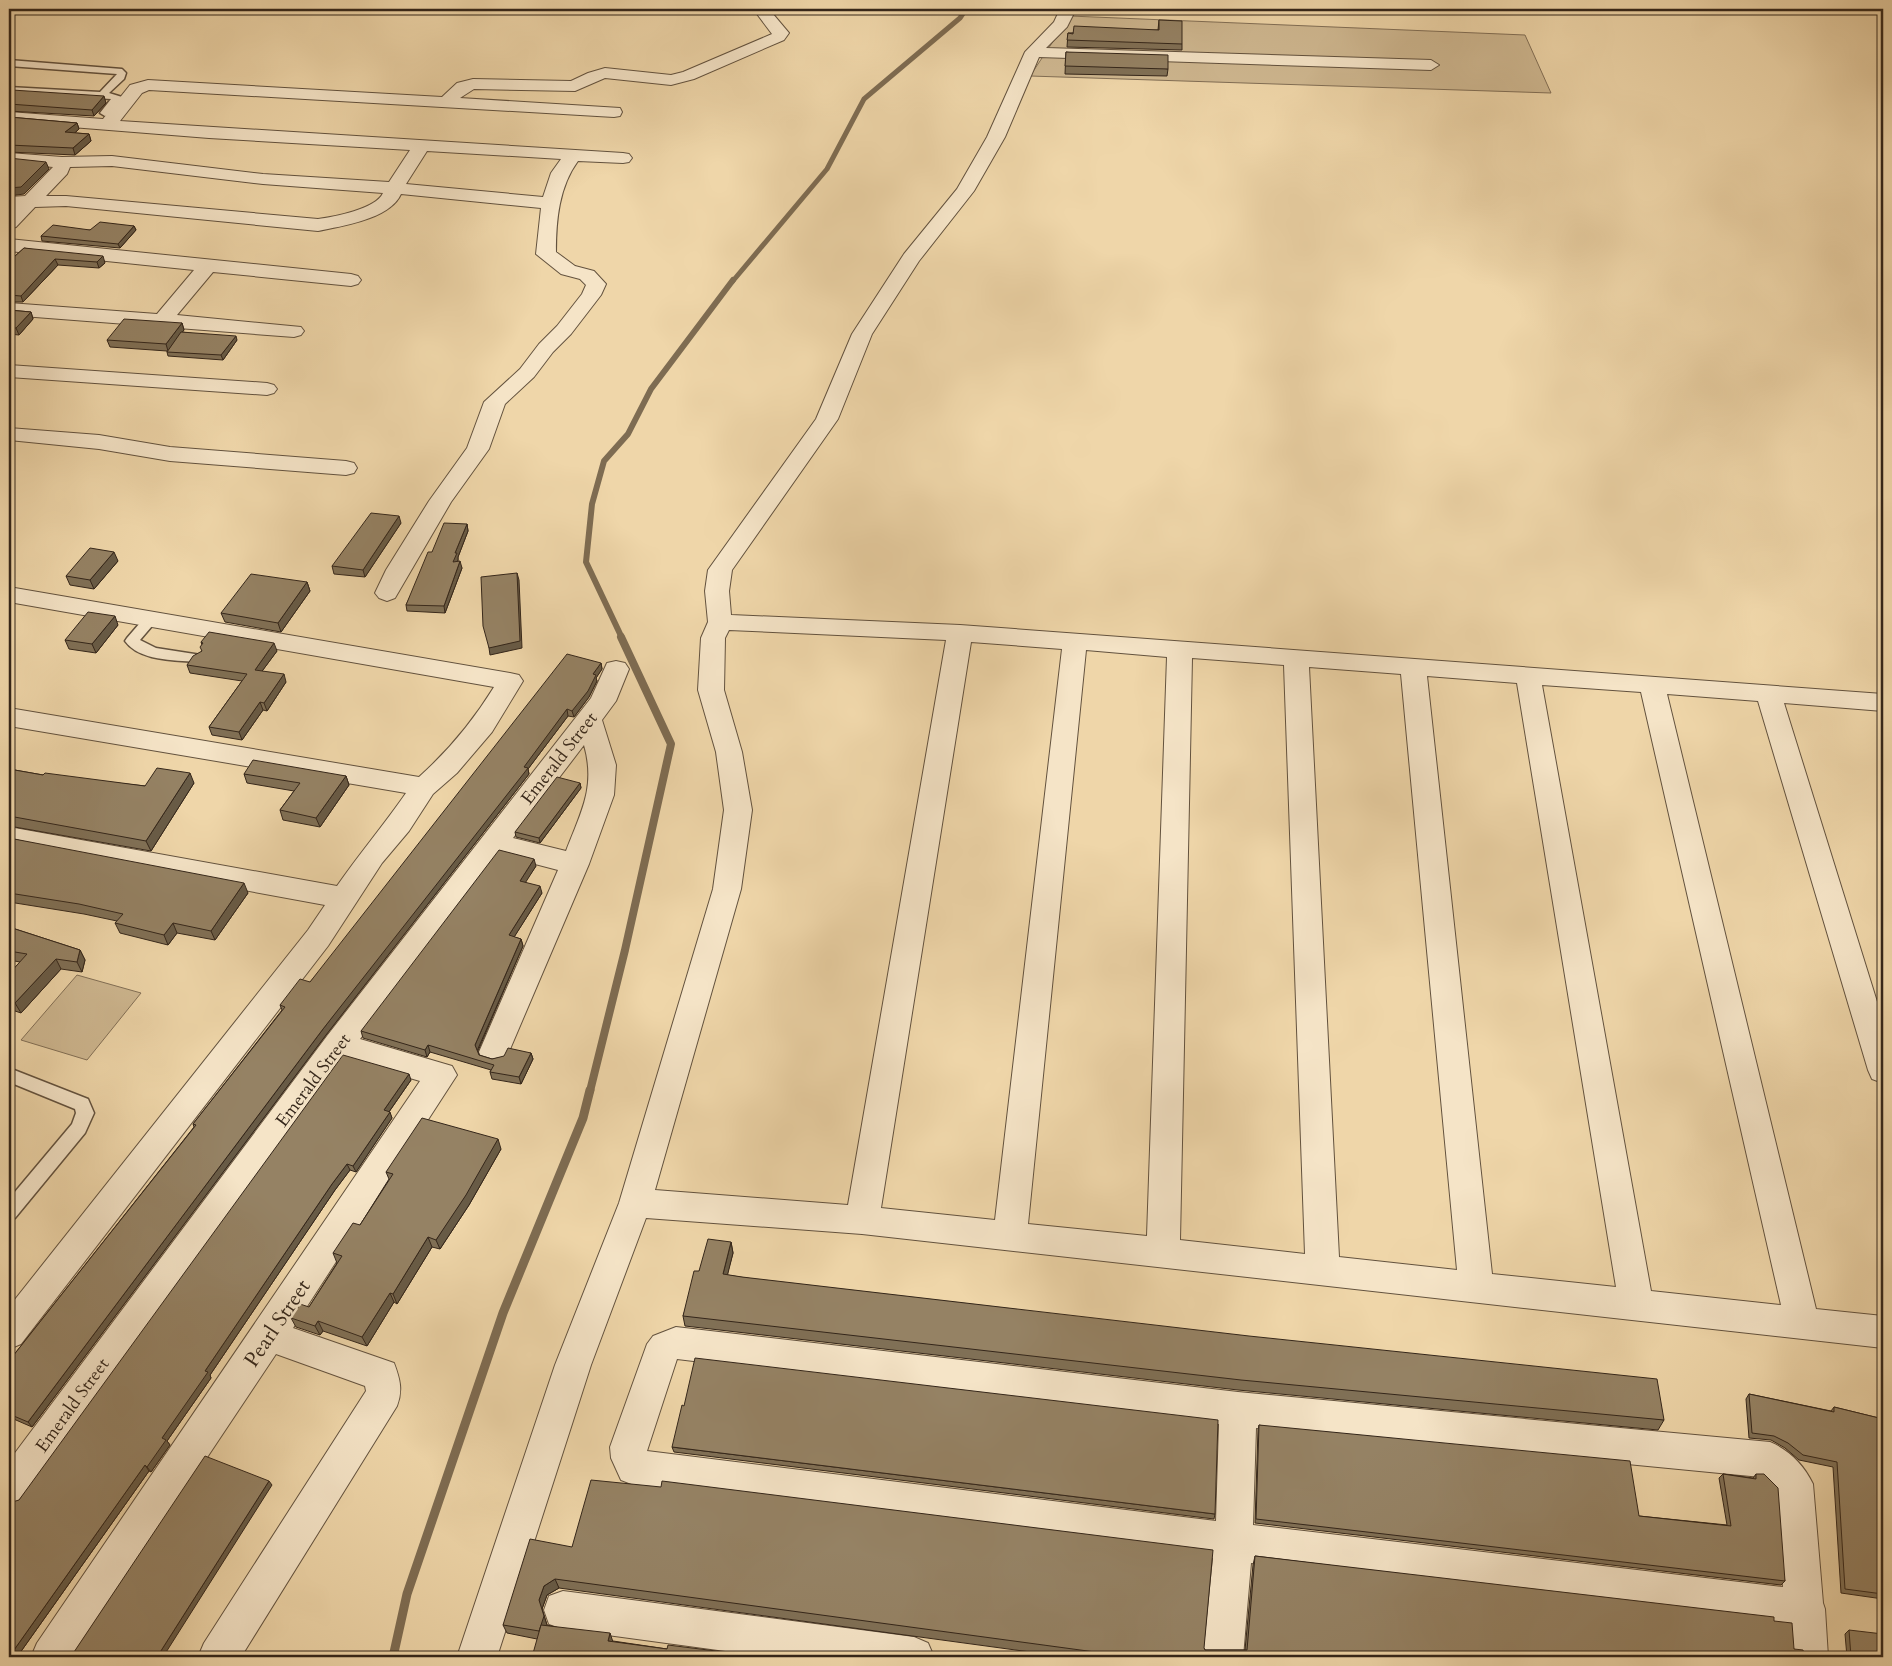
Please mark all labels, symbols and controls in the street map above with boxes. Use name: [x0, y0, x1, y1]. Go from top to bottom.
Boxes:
street label: Emerald Street: [515, 707, 604, 810]
street label: Emerald Street: [270, 1028, 357, 1132]
street label: Pearl Street: [237, 1273, 318, 1373]
street label: Emerald Street: [30, 1353, 115, 1458]

